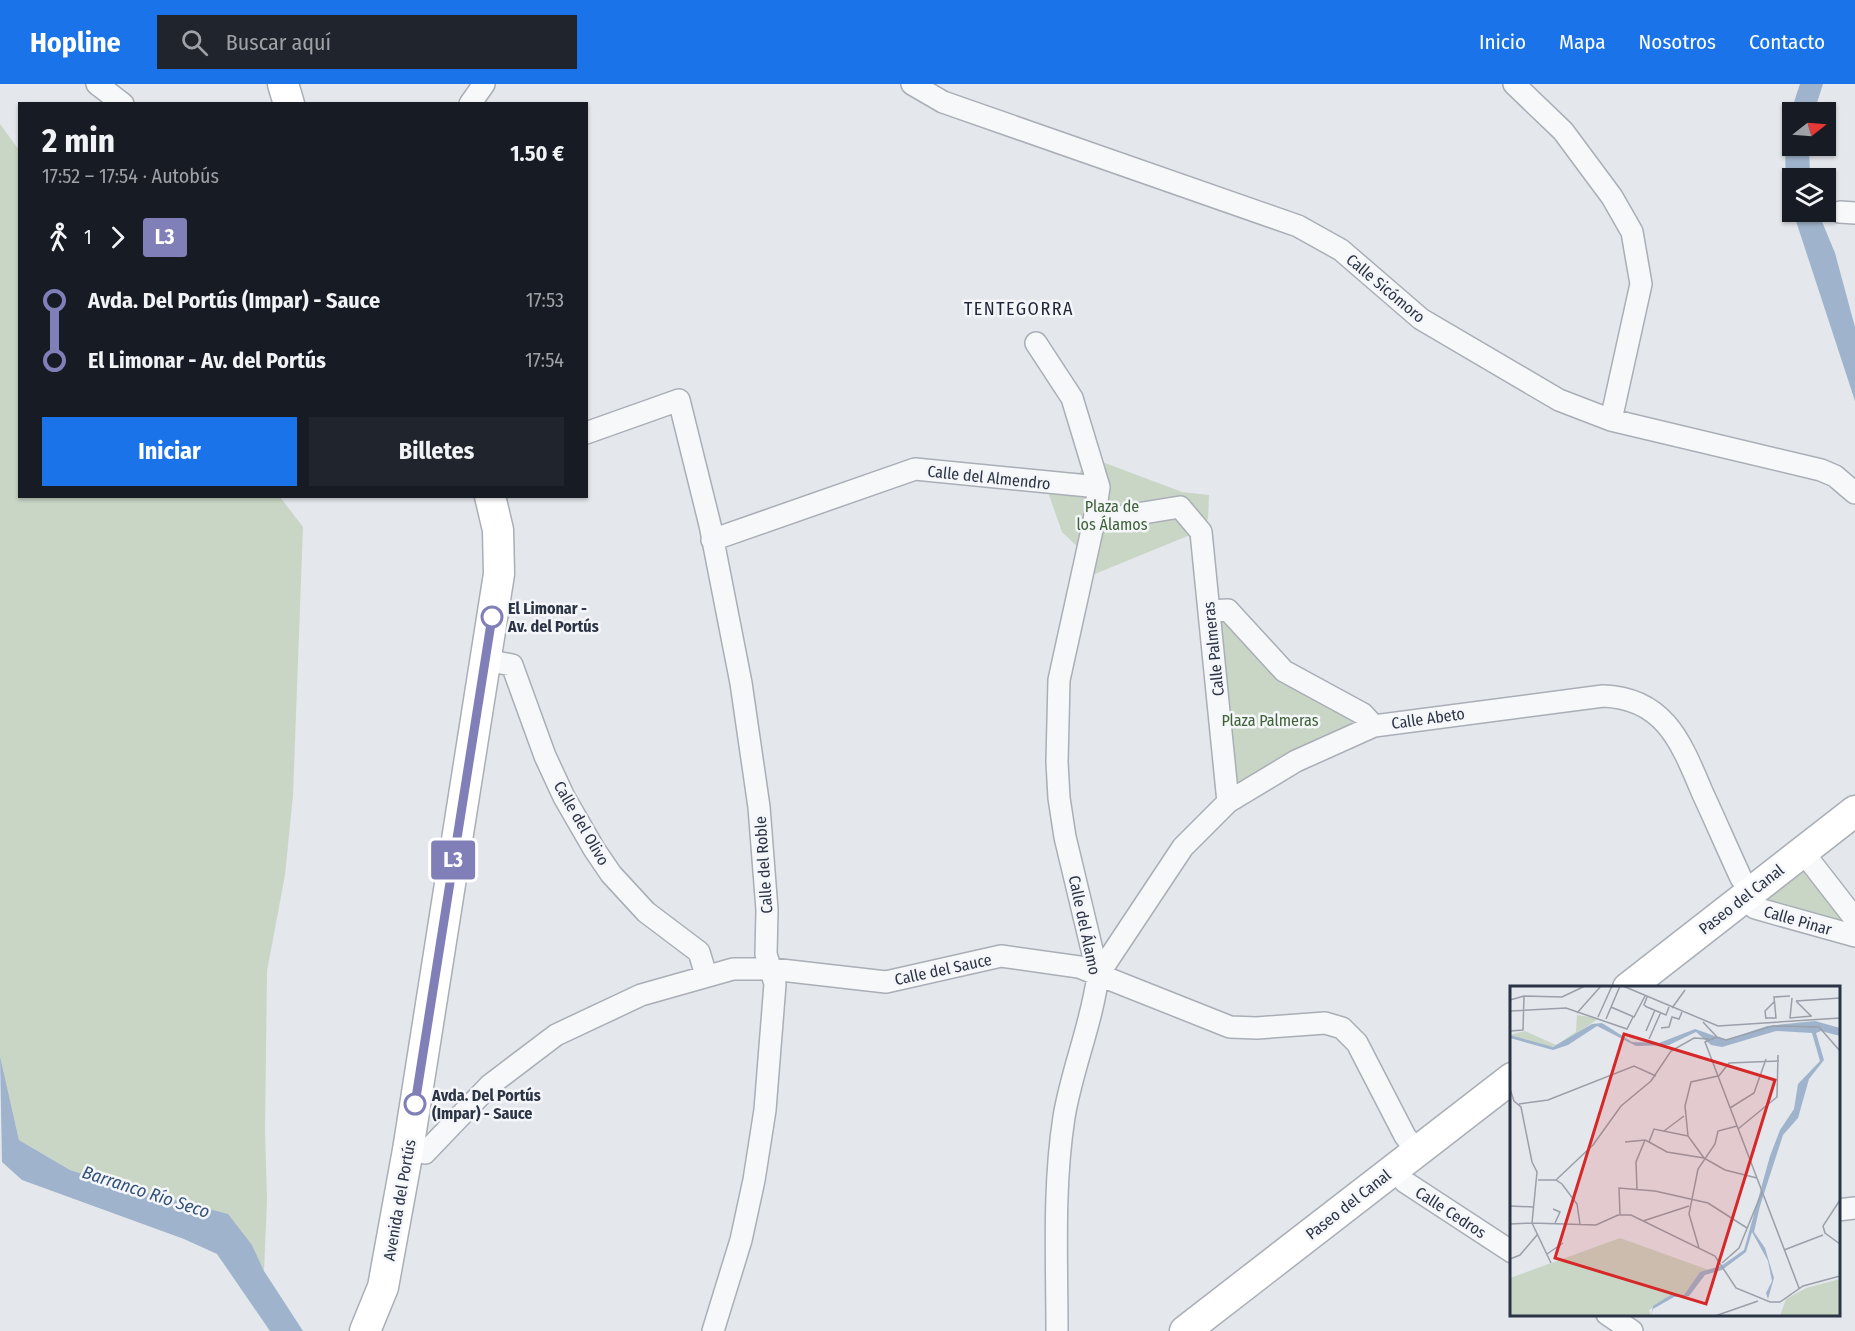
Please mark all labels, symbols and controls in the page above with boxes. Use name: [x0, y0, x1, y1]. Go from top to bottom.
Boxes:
search box: [157, 15, 577, 69]
text: Hopline: [30, 26, 121, 59]
icon: search: [178, 26, 211, 59]
text: Buscar aquí: [226, 29, 331, 56]
text: Inicio: [1479, 29, 1526, 55]
text: Mapa: [1559, 29, 1606, 55]
text: Nosotros: [1639, 29, 1716, 55]
text: Contacto: [1749, 29, 1825, 55]
north arrow: [1782, 102, 1836, 156]
map controls: [1782, 102, 1836, 222]
text: 2 min: [42, 121, 115, 161]
text: 1.50 €: [510, 140, 564, 167]
text: 17:52 – 17:54 · Autobús: [42, 164, 219, 188]
button: layers: [1782, 168, 1836, 222]
icon: walk: [42, 221, 75, 254]
icon: forward: [101, 221, 134, 254]
text: L3: [155, 224, 175, 250]
text: 1: [84, 225, 92, 249]
street label: Calle Sicómoro: [1342, 250, 1429, 327]
text: Avda. Del Portús (Impar) - Sauce: [88, 287, 380, 314]
text: 17:53: [526, 288, 564, 312]
district label: TENTEGORRA: [964, 298, 1074, 320]
text: El Limonar - Av. del Portús: [88, 347, 326, 374]
text: 17:54: [525, 348, 564, 372]
button: Iniciar: [42, 417, 297, 486]
button: Billetes: [309, 417, 564, 486]
street label: Calle del Almendro: [927, 462, 1051, 493]
park label: Plaza de los Álamos: [1076, 497, 1148, 534]
place label: El Limonar - Av. del Portús: [507, 599, 599, 636]
street label: Calle Palmeras: [1199, 601, 1228, 697]
marker: El Limonar - Av. del Portús: [481, 606, 503, 628]
street label: Calle Abeto: [1390, 704, 1466, 733]
park label: Plaza Palmeras: [1221, 711, 1319, 730]
street label: Calle del Olivo: [550, 778, 613, 869]
street label: Calle del Roble: [751, 816, 776, 914]
line badge: L3: [426, 840, 480, 880]
text: L3: [443, 847, 463, 873]
street label: Paseo del Canal: [1695, 860, 1788, 939]
street label: Calle del Álamo: [1065, 874, 1104, 977]
street label: Calle Pinar: [1762, 902, 1834, 939]
street label: Calle del Sauce: [893, 950, 993, 989]
inset map: [1510, 986, 1840, 1316]
place label: Avda. Del Portús (Impar) - Sauce: [431, 1086, 541, 1123]
marker: Avda. Del Portús (Impar) - Sauce: [404, 1093, 426, 1115]
street label: Avenida del Portús: [379, 1138, 420, 1262]
water label: Barranco Río Seco: [79, 1161, 213, 1223]
street label: Paseo del Canal: [1302, 1165, 1395, 1244]
street label: Calle Cedros: [1412, 1183, 1490, 1242]

